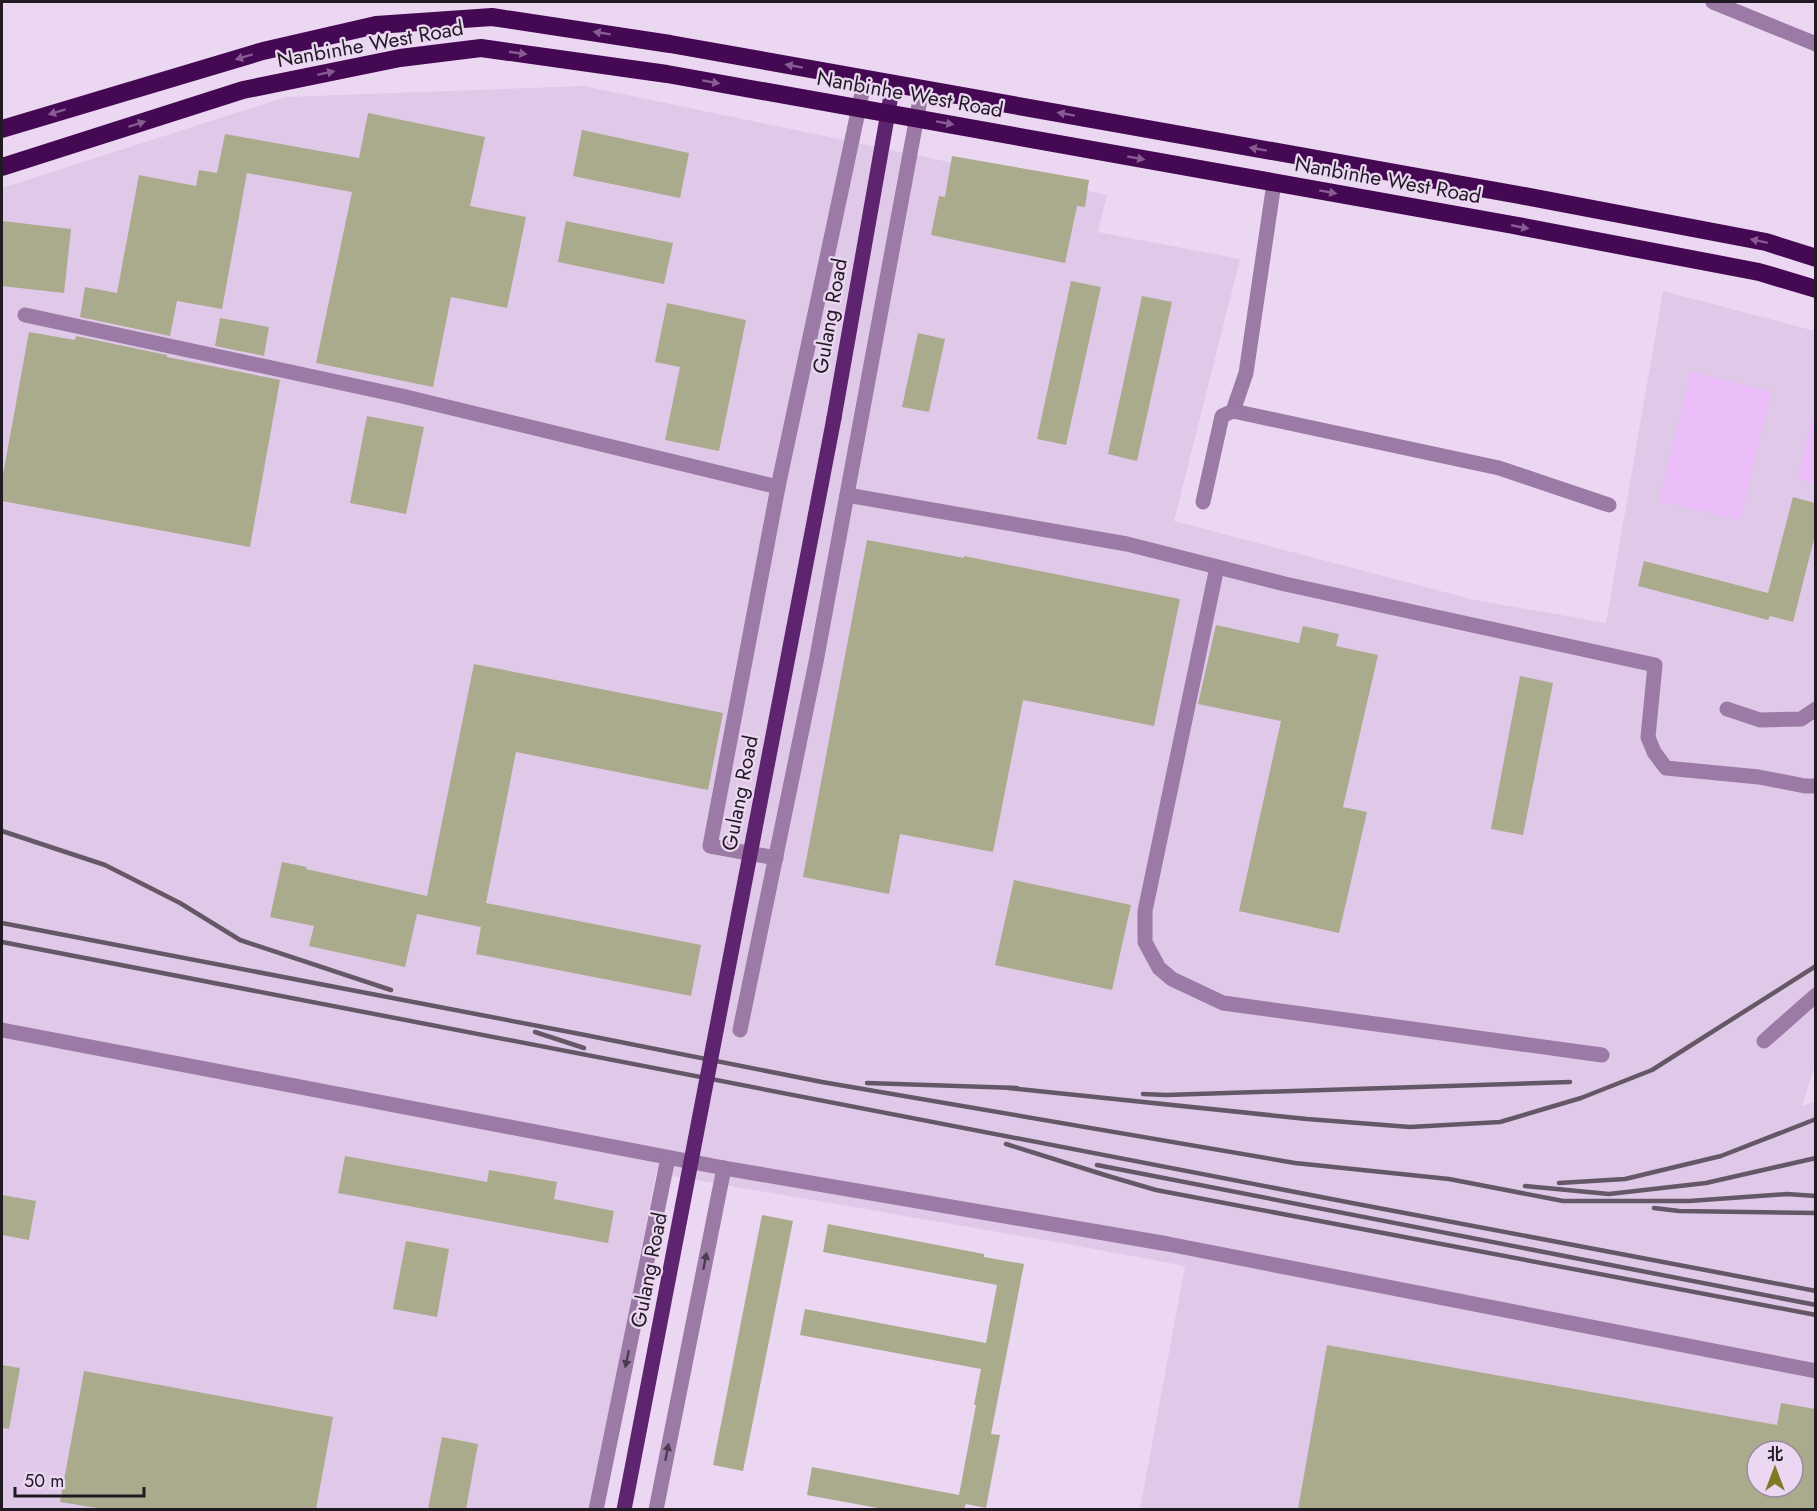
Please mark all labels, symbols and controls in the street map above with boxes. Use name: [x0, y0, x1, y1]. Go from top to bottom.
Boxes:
street label: Nanbinhe West Road: [274, 13, 466, 75]
one-way arrow: [592, 29, 611, 38]
one-way arrow: [509, 49, 528, 58]
one-way arrow: [235, 53, 253, 62]
one-way arrow: [784, 61, 803, 70]
street label: Nanbinhe West Road: [814, 63, 1006, 125]
one-way arrow: [316, 68, 335, 77]
one-way arrow: [701, 78, 720, 87]
one-way arrow: [48, 108, 66, 117]
one-way arrow: [1056, 110, 1075, 119]
one-way arrow: [128, 118, 146, 128]
one-way arrow: [935, 119, 954, 128]
one-way arrow: [1248, 144, 1267, 153]
street label: Nanbinhe West Road: [1292, 149, 1484, 211]
one-way arrow: [1127, 154, 1146, 163]
one-way arrow: [1319, 188, 1338, 197]
one-way arrow: [1511, 223, 1530, 232]
one-way arrow: [1750, 236, 1769, 245]
street label: Gulang Road: [805, 256, 855, 376]
street label: Gulang Road: [714, 733, 766, 853]
street label: Gulang Road: [623, 1210, 675, 1330]
one-way arrow: [701, 1251, 710, 1270]
one-way arrow: [622, 1350, 631, 1369]
north arrow: [1745, 1439, 1805, 1499]
one-way arrow: [663, 1442, 672, 1461]
text: 北: [1767, 1443, 1783, 1466]
scale bar: [15, 1460, 144, 1498]
text: 50 m: [24, 1468, 64, 1494]

